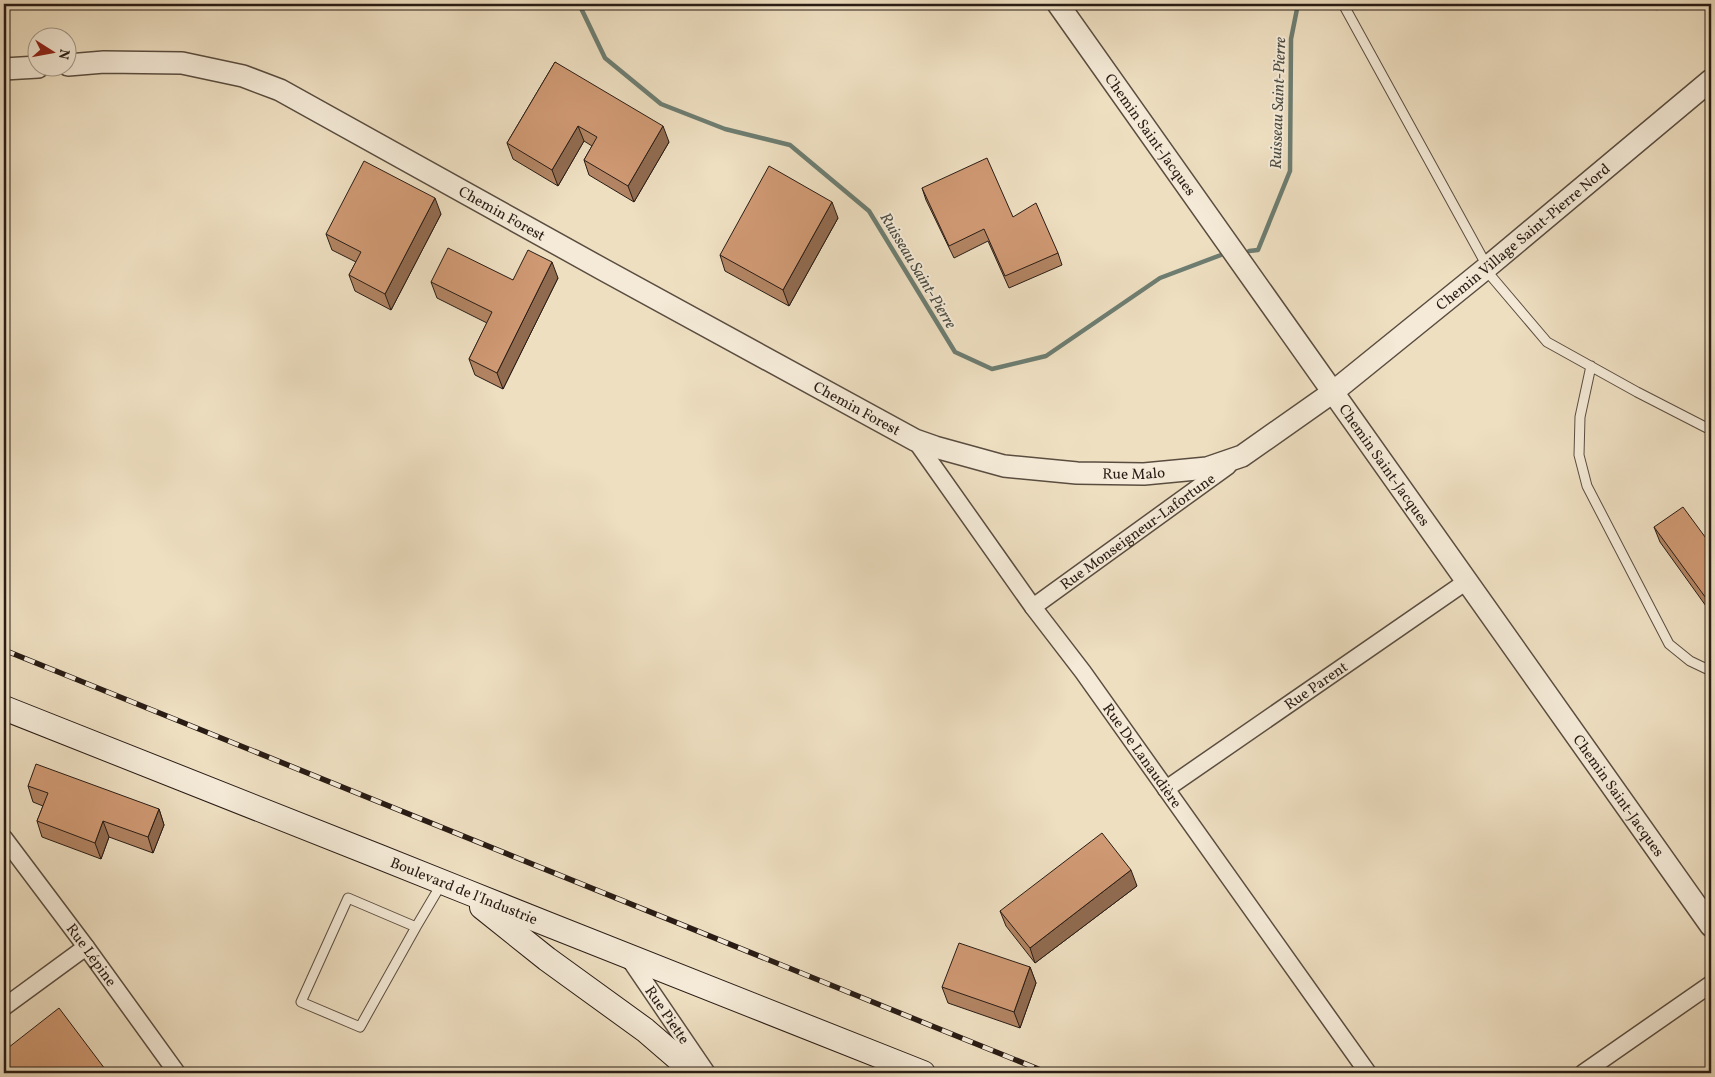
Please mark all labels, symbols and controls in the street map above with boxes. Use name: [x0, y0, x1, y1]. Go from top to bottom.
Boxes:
north arrow: [28, 28, 78, 78]
water label: Ruisseau Saint-Pierre: [1266, 36, 1292, 170]
text: N: [53, 47, 74, 61]
street label: Chemin Saint-Jacques: [1099, 70, 1200, 201]
street label: Chemin Village Saint-Pierre Nord: [1432, 159, 1615, 316]
street label: Chemin Forest: [454, 182, 548, 247]
water label: Ruisseau Saint-Pierre: [874, 209, 961, 333]
street label: Chemin Forest: [809, 377, 904, 442]
street label: Chemin Saint-Jacques: [1333, 400, 1434, 531]
street label: Rue Malo: [1102, 463, 1166, 486]
street label: Rue Monseigneur-Lafortune: [1056, 469, 1220, 596]
street label: Rue Parent: [1281, 657, 1352, 716]
street label: Rue De Lanaudière: [1097, 700, 1186, 813]
street label: Chemin Saint-Jacques: [1567, 731, 1668, 862]
street label: Boulevard de l'Industrie: [387, 853, 540, 931]
street label: Rue Lépine: [60, 920, 120, 992]
street label: Rue Piette: [639, 982, 694, 1049]

